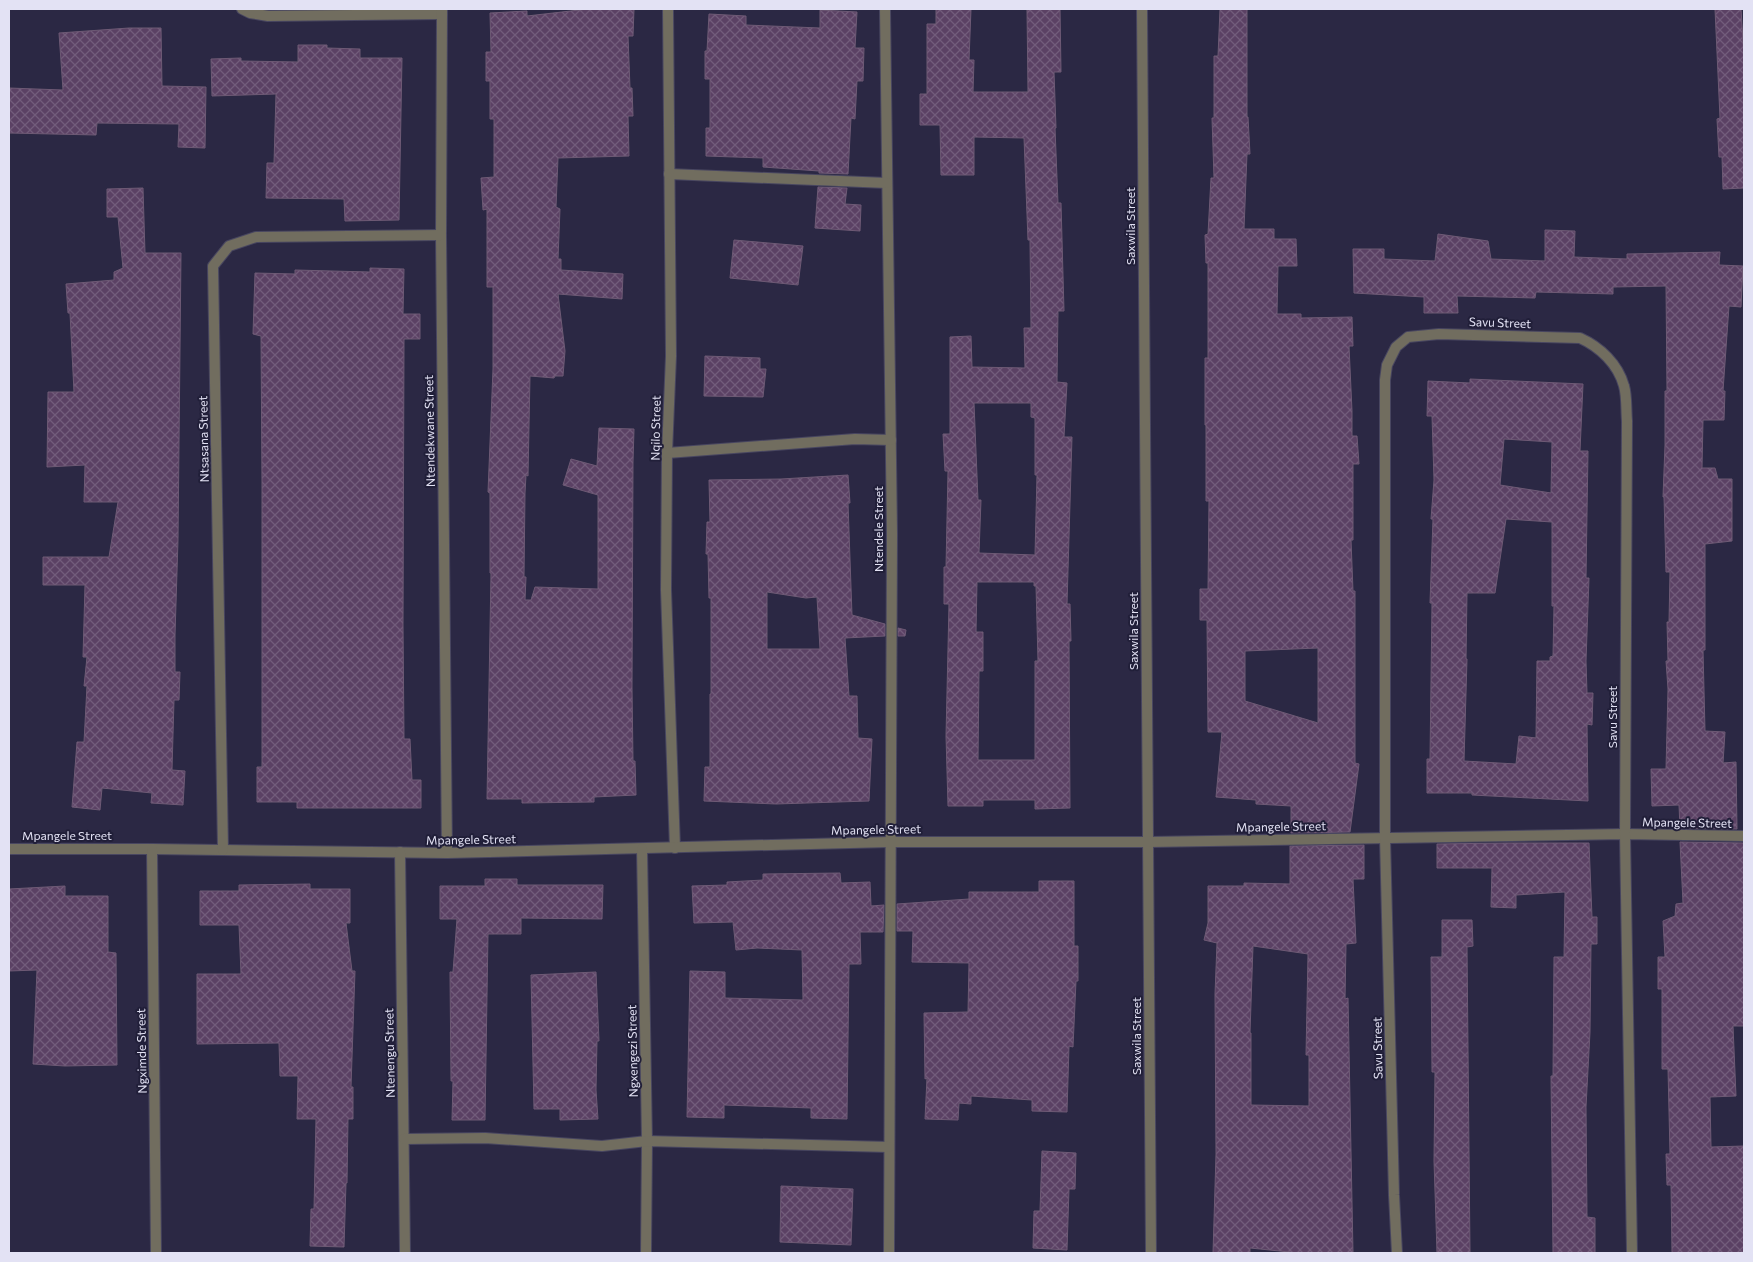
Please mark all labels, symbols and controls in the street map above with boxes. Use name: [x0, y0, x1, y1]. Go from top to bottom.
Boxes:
street label: Saxwila Street: [1123, 187, 1137, 265]
street label: Savu Street: [1469, 314, 1531, 330]
street label: Ntendekwane Street: [421, 375, 437, 487]
street label: Ntsasana Street: [195, 395, 211, 483]
street label: Nqilo Street: [647, 395, 663, 461]
street label: Ntendele Street: [871, 486, 885, 572]
street label: Saxwila Street: [1126, 592, 1140, 670]
street label: Savu Street: [1605, 686, 1619, 748]
street label: Mpangele Street: [1642, 814, 1732, 830]
street label: Mpangele Street: [1236, 818, 1326, 834]
street label: Mpangele Street: [831, 821, 921, 837]
street label: Mpangele Street: [22, 828, 112, 842]
street label: Mpangele Street: [426, 831, 516, 847]
street label: Saxwila Street: [1129, 997, 1143, 1075]
street label: Ngxengezi Street: [624, 1004, 640, 1098]
street label: Ngximde Street: [133, 1008, 149, 1094]
street label: Ntenengu Street: [381, 1008, 397, 1098]
street label: Savu Street: [1369, 1017, 1385, 1079]

